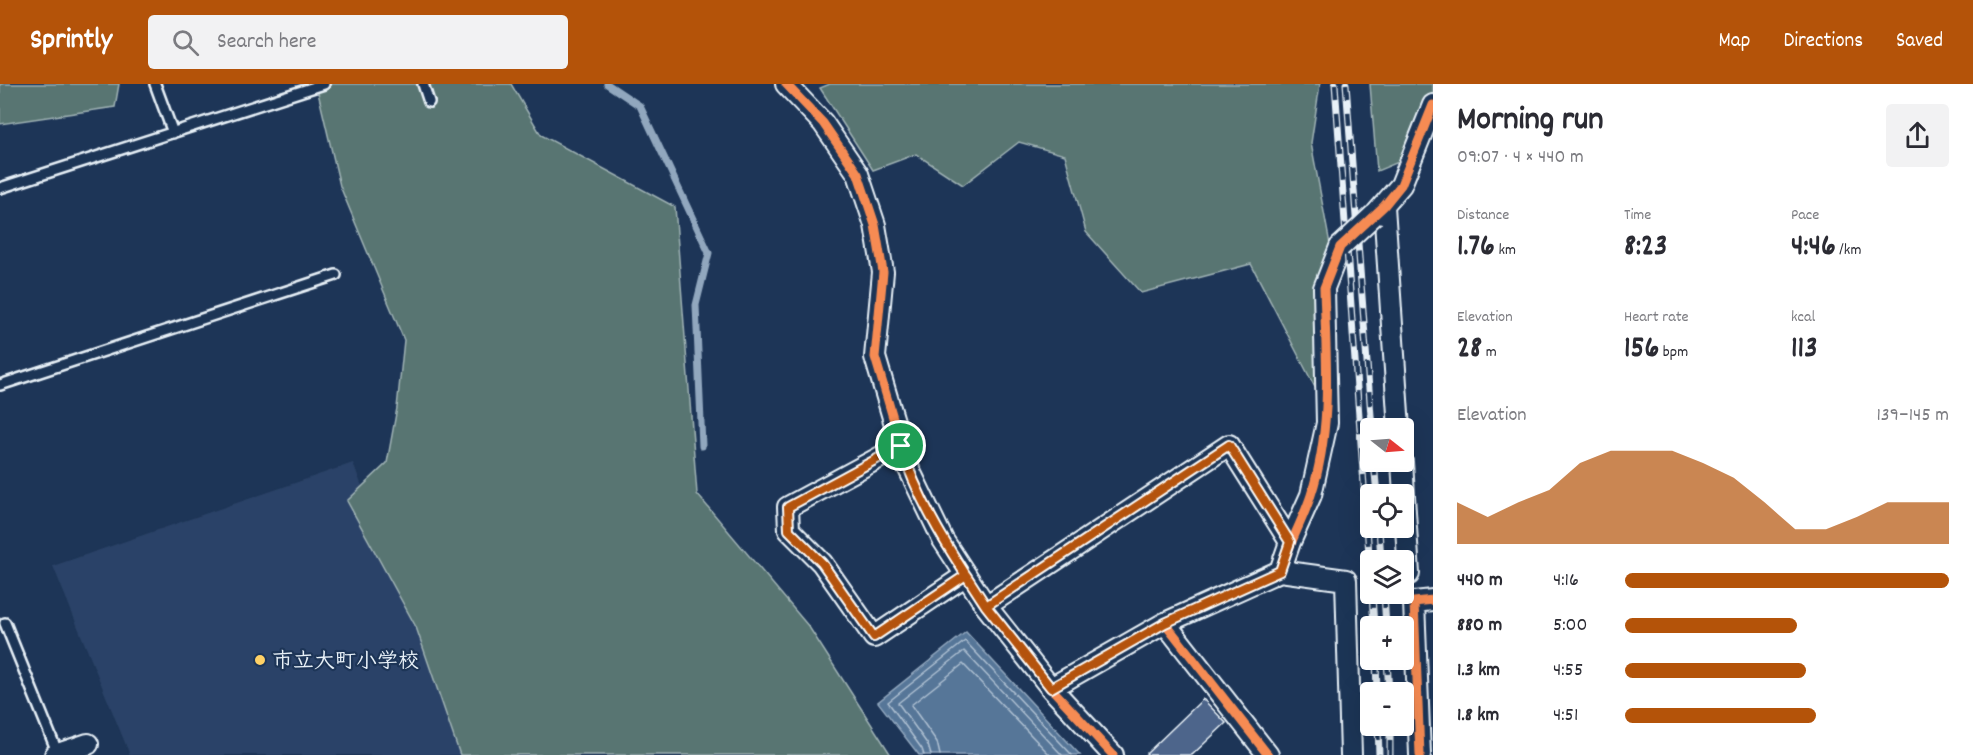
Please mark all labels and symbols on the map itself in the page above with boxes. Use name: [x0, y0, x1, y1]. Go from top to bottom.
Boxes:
north arrow: [1360, 418, 1414, 472]
pin: [875, 420, 926, 471]
place label: 市立大町小学校: [272, 648, 419, 678]
marker: 市立大町小学校: [253, 653, 267, 667]

